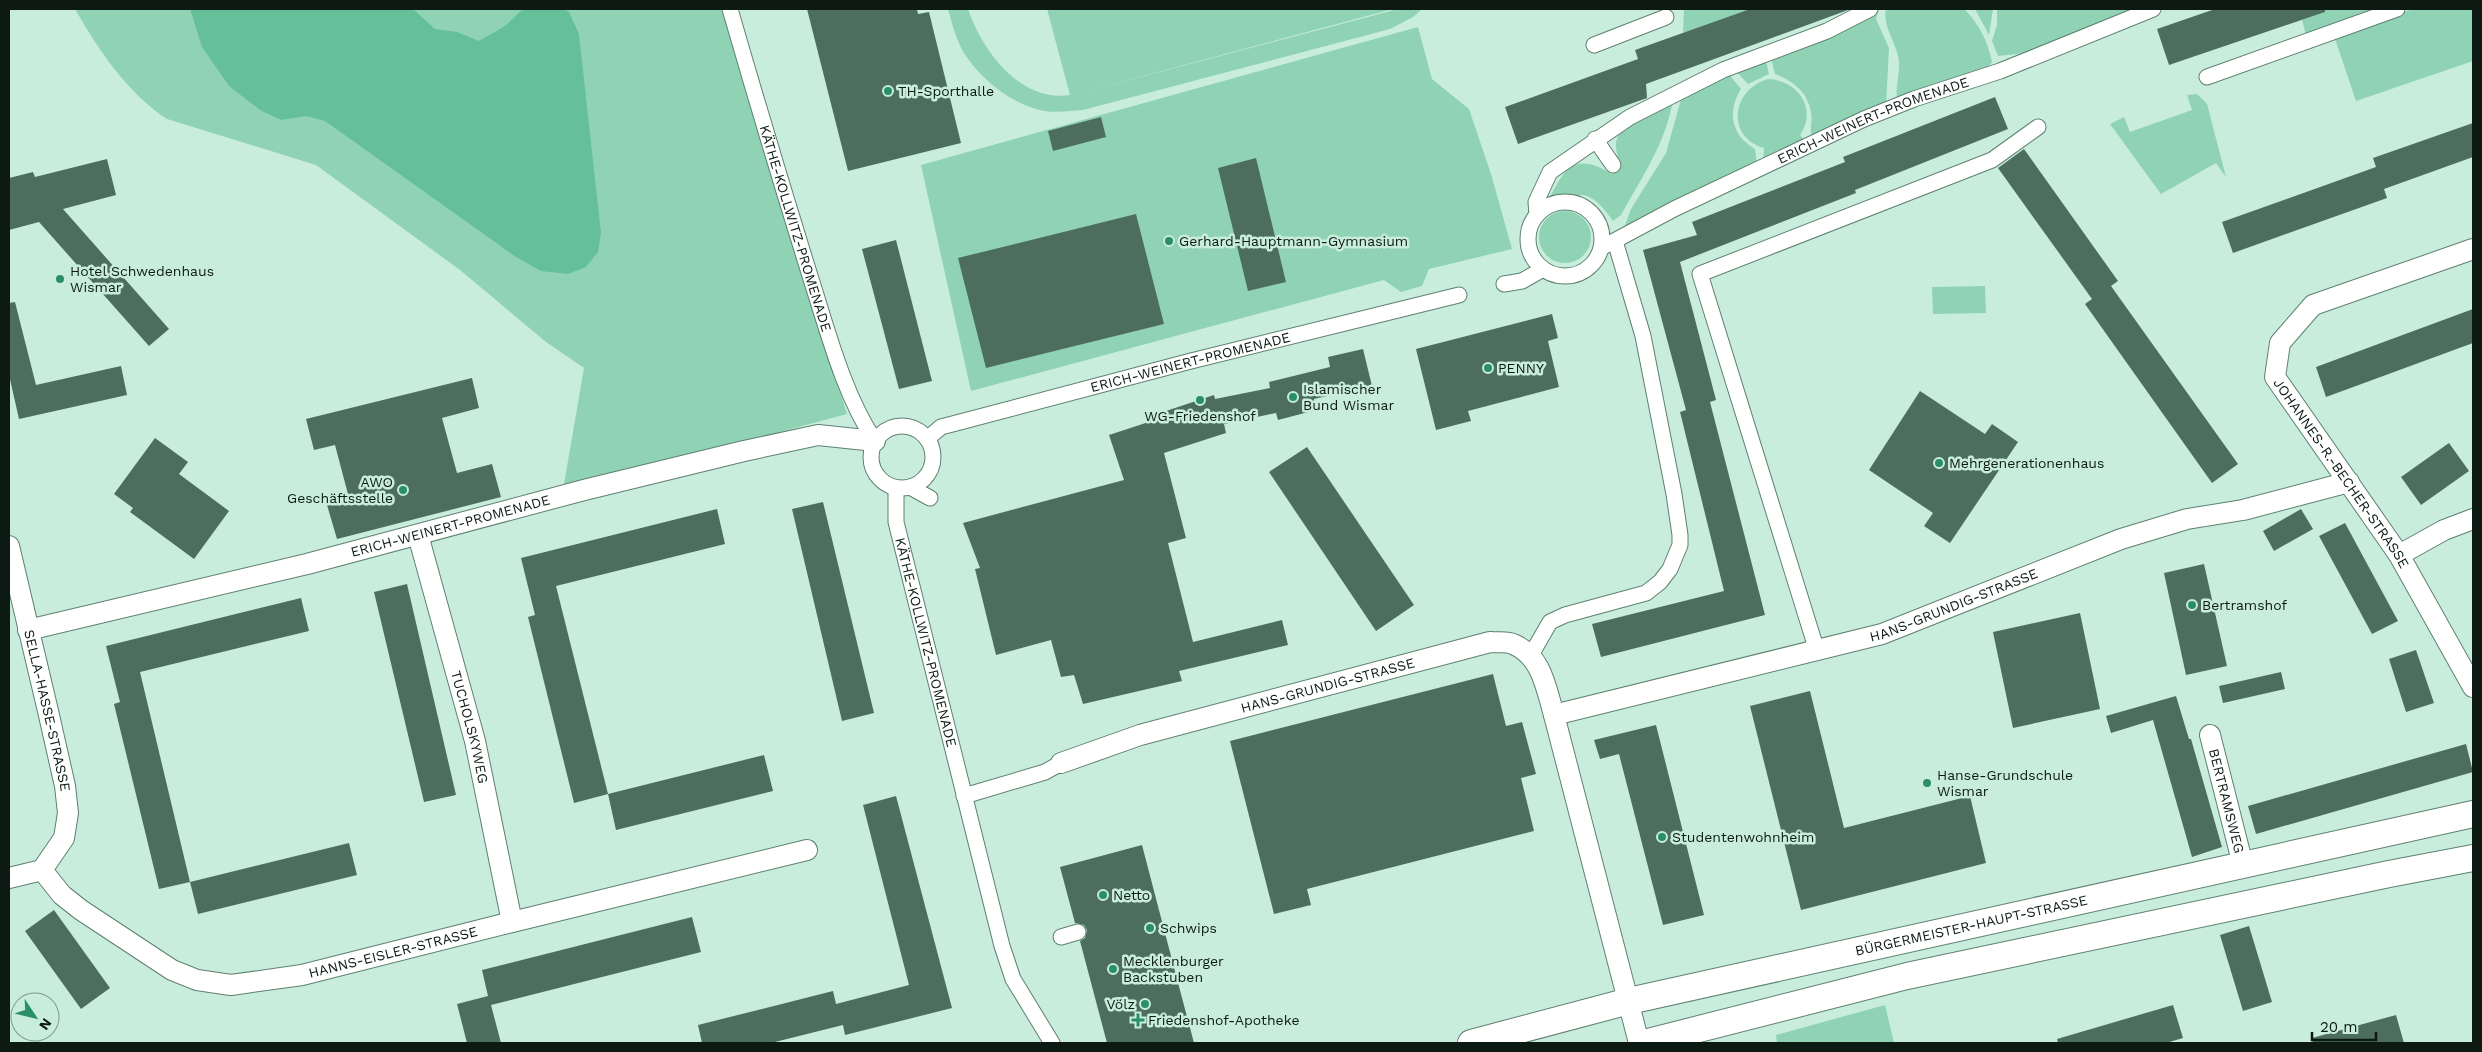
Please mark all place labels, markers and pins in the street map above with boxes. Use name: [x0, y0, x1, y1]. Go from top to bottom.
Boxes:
place label: TH-Sporthalle: [898, 83, 994, 99]
marker: TH-Sporthalle: [882, 85, 894, 97]
place label: Gerhard-Hauptmann-Gymnasium: [1179, 233, 1408, 249]
marker: Gerhard-Hauptmann-Gymnasium: [1163, 235, 1175, 247]
place label: Hotel Schwedenhaus Wismar: [70, 263, 214, 295]
marker: Hotel Schwedenhaus Wismar: [54, 273, 66, 285]
place label: PENNY: [1498, 360, 1544, 376]
marker: PENNY: [1482, 362, 1494, 374]
place label: Islamischer Bund Wismar: [1303, 381, 1394, 413]
marker: Islamischer Bund Wismar: [1287, 391, 1299, 403]
marker: WG-Friedenshof: [1194, 394, 1206, 406]
place label: WG-Friedenshof: [1144, 408, 1256, 424]
place label: Mehrgenerationenhaus: [1949, 455, 2104, 471]
marker: Mehrgenerationenhaus: [1933, 457, 1945, 469]
place label: AWO Geschäftsstelle: [287, 474, 393, 506]
marker: AWO Geschäftsstelle: [397, 484, 409, 496]
place label: Bertramshof: [2202, 597, 2287, 613]
marker: Bertramshof: [2186, 599, 2198, 611]
place label: Hanse-Grundschule Wismar: [1937, 767, 2073, 799]
marker: Hanse-Grundschule Wismar: [1921, 777, 1933, 789]
place label: Studentenwohnheim: [1672, 829, 1814, 845]
marker: Studentenwohnheim: [1656, 831, 1668, 843]
place label: Netto: [1113, 887, 1150, 903]
marker: Netto: [1097, 889, 1109, 901]
place label: Schwips: [1160, 920, 1217, 936]
marker: Schwips: [1144, 922, 1156, 934]
place label: Mecklenburger Backstuben: [1123, 953, 1224, 985]
marker: Mecklenburger Backstuben: [1107, 963, 1119, 975]
place label: Völz: [1106, 996, 1135, 1012]
marker: Völz: [1139, 998, 1151, 1010]
place label: Friedenshof-Apotheke: [1148, 1012, 1299, 1028]
marker: Friedenshof-Apotheke: [1132, 1014, 1144, 1026]

